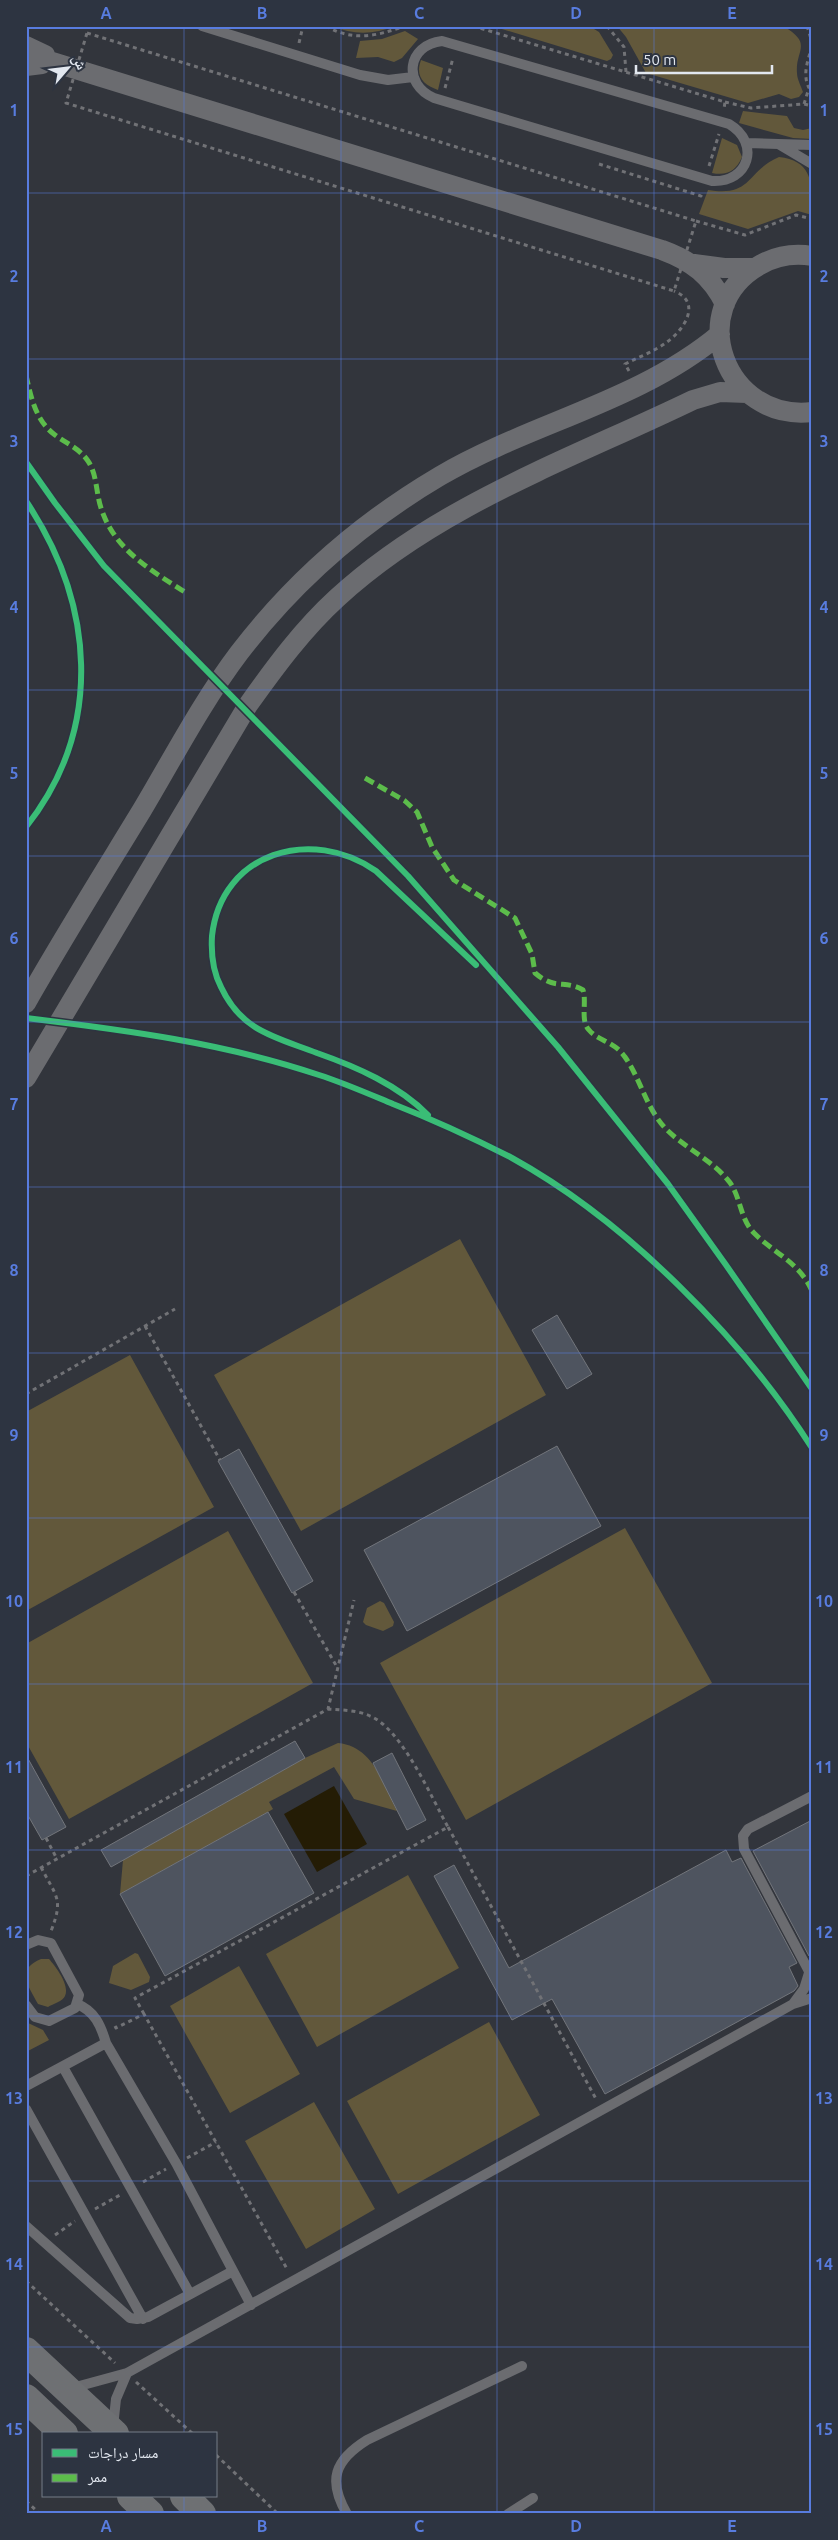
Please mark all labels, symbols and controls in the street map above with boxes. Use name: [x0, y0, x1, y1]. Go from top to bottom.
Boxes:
text: A: [100, 4, 112, 22]
text: B: [257, 4, 267, 22]
text: C: [414, 4, 424, 22]
text: D: [570, 4, 582, 22]
text: E: [727, 4, 737, 22]
north arrow: [42, 42, 92, 92]
scale bar: [636, 42, 772, 74]
text: 50 m: [643, 51, 676, 68]
text: ش: [68, 52, 90, 73]
text: 1: [9, 101, 19, 119]
text: 1: [819, 101, 829, 119]
text: 2: [9, 267, 19, 285]
text: 2: [819, 267, 829, 285]
text: 3: [9, 432, 19, 450]
text: 3: [819, 432, 829, 450]
text: 4: [9, 598, 19, 616]
text: 4: [819, 598, 829, 616]
text: 5: [9, 764, 19, 782]
text: 5: [819, 764, 829, 782]
text: 6: [9, 929, 19, 947]
text: 6: [819, 929, 829, 947]
text: 7: [9, 1095, 19, 1113]
text: 7: [819, 1095, 829, 1113]
text: 8: [9, 1261, 19, 1279]
text: 8: [819, 1261, 829, 1279]
text: 9: [9, 1426, 19, 1444]
text: 9: [819, 1426, 829, 1444]
text: 10: [5, 1592, 23, 1610]
text: 10: [815, 1592, 833, 1610]
text: 11: [5, 1758, 23, 1776]
text: 11: [815, 1758, 833, 1776]
text: 12: [5, 1923, 23, 1941]
text: 12: [815, 1923, 833, 1941]
text: 13: [5, 2089, 23, 2107]
text: 13: [815, 2089, 833, 2107]
text: 14: [5, 2255, 23, 2273]
text: 14: [815, 2255, 833, 2273]
text: 15: [5, 2420, 23, 2438]
text: 15: [815, 2420, 833, 2438]
legend: [42, 2432, 218, 2498]
text: مسار دراجات: [88, 2444, 158, 2462]
text: ممر: [87, 2468, 107, 2486]
text: A: [100, 2517, 112, 2535]
text: B: [257, 2517, 267, 2535]
text: C: [414, 2517, 424, 2535]
text: D: [570, 2517, 582, 2535]
text: E: [727, 2517, 737, 2535]

